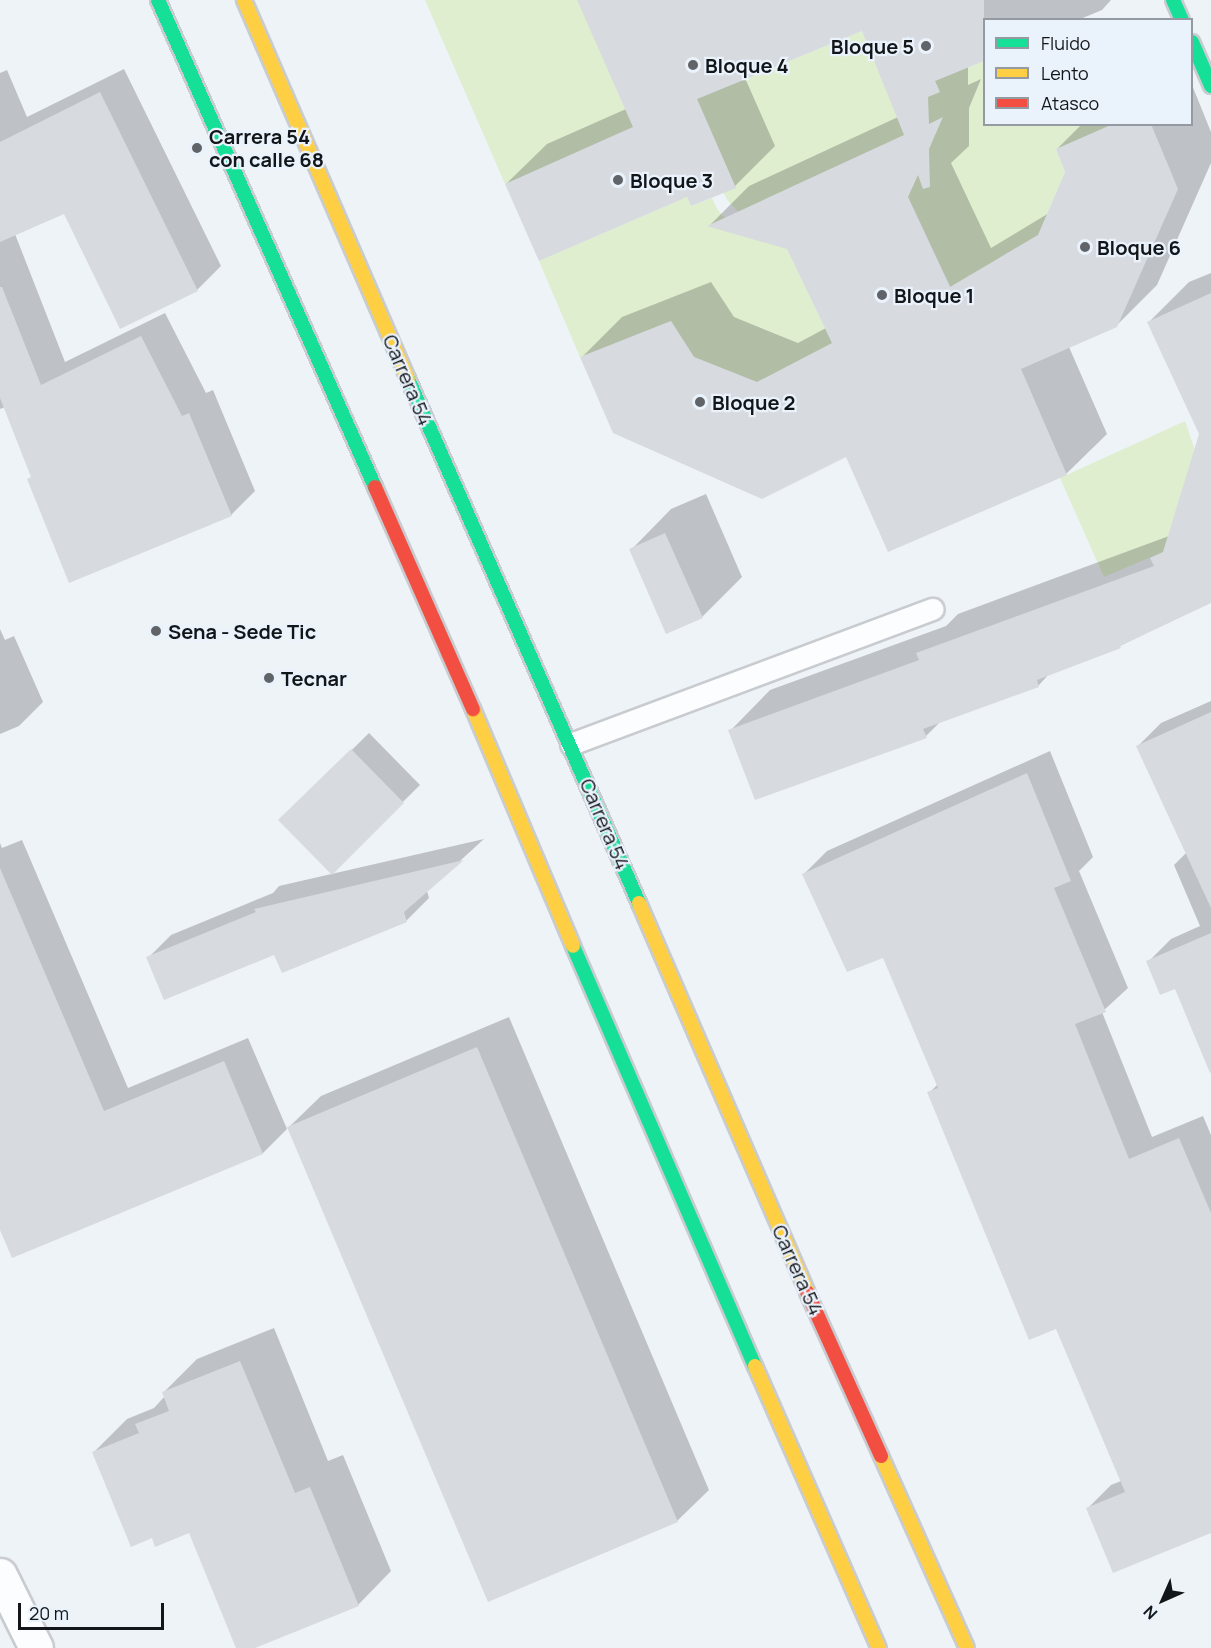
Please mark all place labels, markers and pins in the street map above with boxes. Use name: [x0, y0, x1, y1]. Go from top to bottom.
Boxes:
place label: Bloque 5: [831, 34, 914, 58]
marker: Bloque 5: [919, 39, 933, 53]
place label: Bloque 4: [705, 53, 789, 77]
marker: Bloque 4: [686, 58, 700, 72]
place label: Carrera 54 con calle 68: [209, 124, 324, 171]
marker: Carrera 54 con calle 68: [190, 141, 204, 155]
place label: Bloque 3: [630, 168, 713, 192]
marker: Bloque 3: [611, 173, 625, 187]
place label: Bloque 6: [1097, 235, 1181, 259]
marker: Bloque 6: [1078, 240, 1092, 254]
place label: Bloque 1: [894, 283, 974, 307]
marker: Bloque 1: [875, 288, 889, 302]
place label: Bloque 2: [712, 390, 795, 414]
marker: Bloque 2: [693, 395, 707, 409]
place label: Sena - Sede Tic: [168, 619, 316, 643]
marker: Sena - Sede Tic: [149, 624, 163, 638]
place label: Tecnar: [281, 666, 347, 690]
marker: Tecnar: [262, 671, 276, 685]

